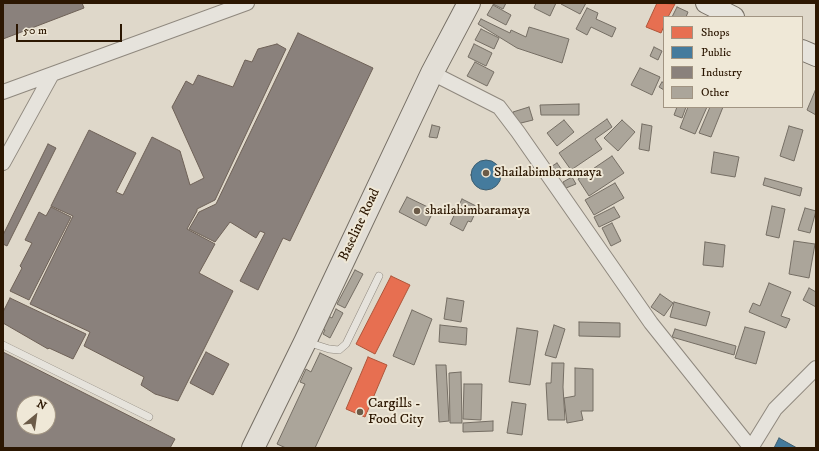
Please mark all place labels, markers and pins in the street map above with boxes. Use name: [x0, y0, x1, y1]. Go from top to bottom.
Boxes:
place label: Shailabimbaramaya: [494, 165, 602, 181]
marker: Shailabimbaramaya: [481, 168, 491, 178]
place label: shailabimbaramaya: [425, 203, 530, 219]
marker: shailabimbaramaya: [412, 206, 422, 216]
place label: Cargills - Food City: [368, 396, 424, 428]
marker: Cargills - Food City: [355, 407, 365, 417]

